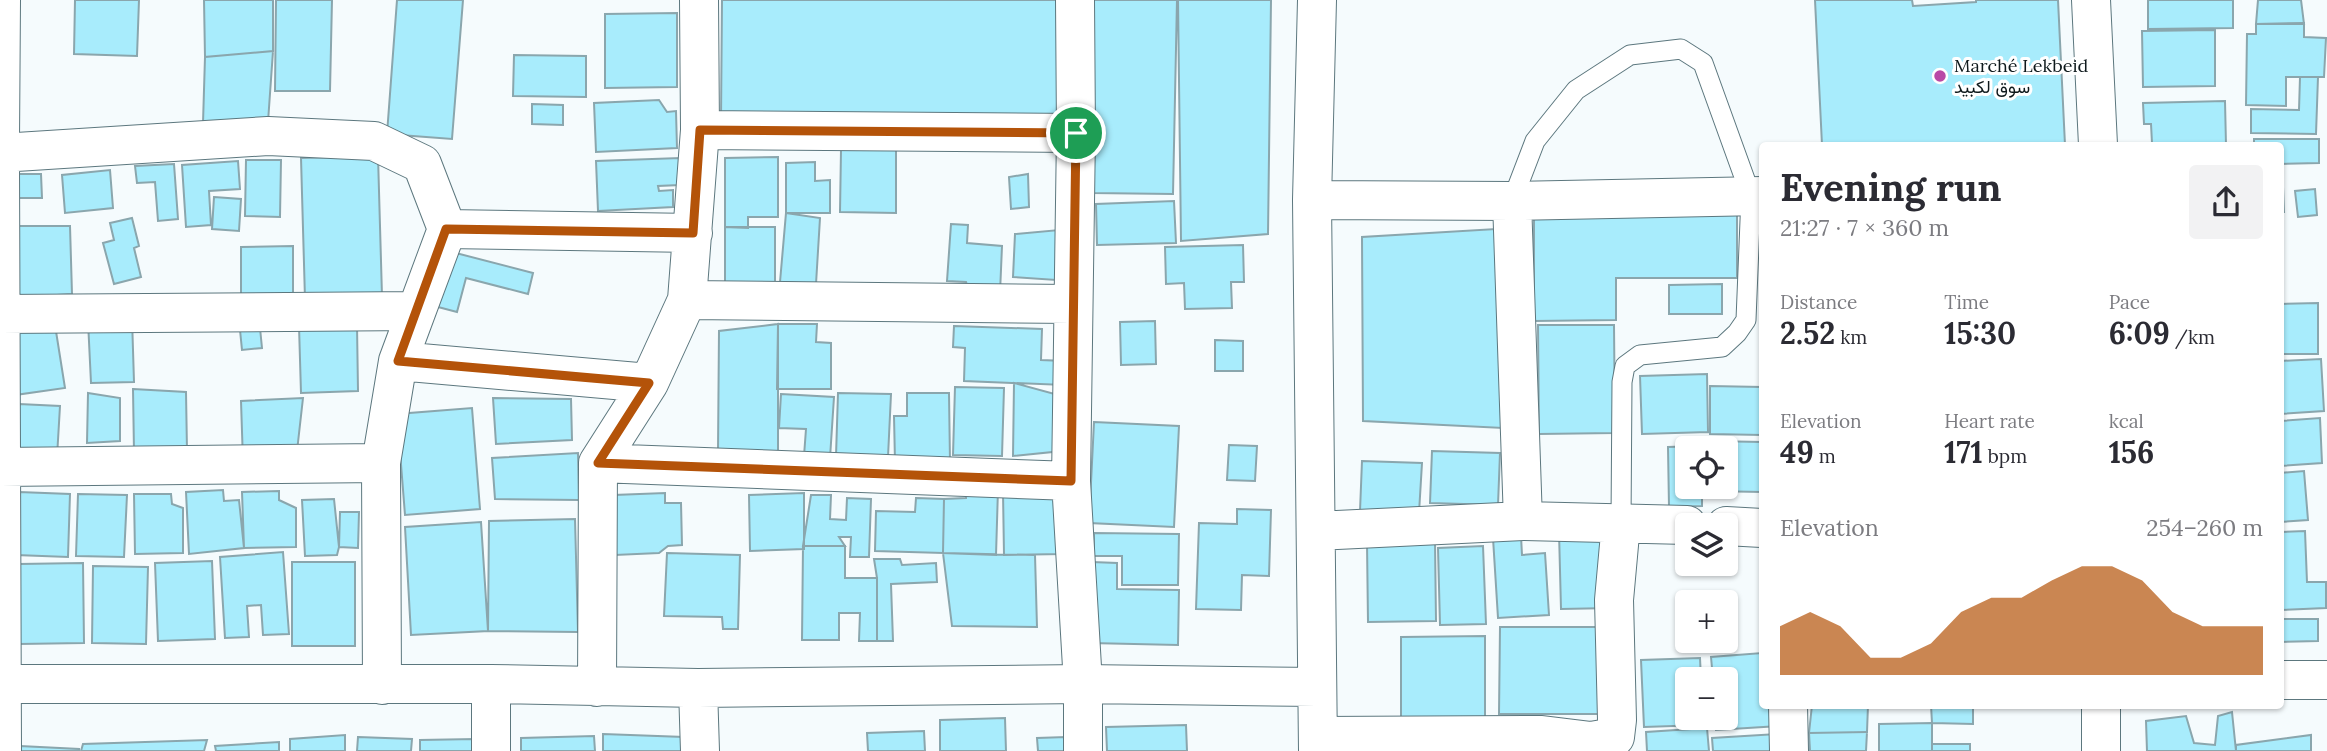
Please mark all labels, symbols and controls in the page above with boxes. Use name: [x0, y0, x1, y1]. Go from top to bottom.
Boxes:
place label: Marché Lekbeid سوق لكبيد: [1954, 54, 2088, 98]
marker: Marché Lekbeid سوق لكبيد: [1932, 68, 1948, 84]
pin: [1046, 103, 1106, 163]
icon: arrive: [1057, 114, 1095, 152]
text: Evening run: [1780, 163, 2002, 211]
button: share: [2189, 165, 2263, 239]
text: 21:27 · 7 × 360 m: [1780, 213, 1949, 242]
text: Distance: [1780, 290, 1857, 314]
text: Time: [1944, 290, 1989, 314]
text: Pace: [2109, 290, 2150, 314]
text: 2.52: [1780, 314, 1835, 352]
text: 15:30: [1944, 314, 2016, 352]
text: 6:09: [2109, 314, 2170, 352]
text: km: [1835, 325, 1867, 349]
text: /km: [2170, 325, 2215, 349]
text: Elevation: [1780, 409, 1862, 433]
text: Heart rate: [1944, 409, 2035, 433]
text: kcal: [2109, 409, 2144, 433]
text: 49: [1780, 433, 1814, 471]
text: 171: [1944, 433, 1983, 471]
text: 156: [2109, 433, 2154, 471]
map controls: [1675, 436, 1738, 730]
button: locate: [1675, 436, 1738, 499]
text: m: [1814, 444, 1836, 468]
text: bpm: [1983, 444, 2027, 468]
button: layers: [1675, 513, 1738, 576]
text: Elevation: [1780, 513, 1879, 542]
text: 254–260 m: [2146, 513, 2263, 542]
button: +: [1675, 590, 1738, 653]
button: −: [1675, 667, 1738, 730]

